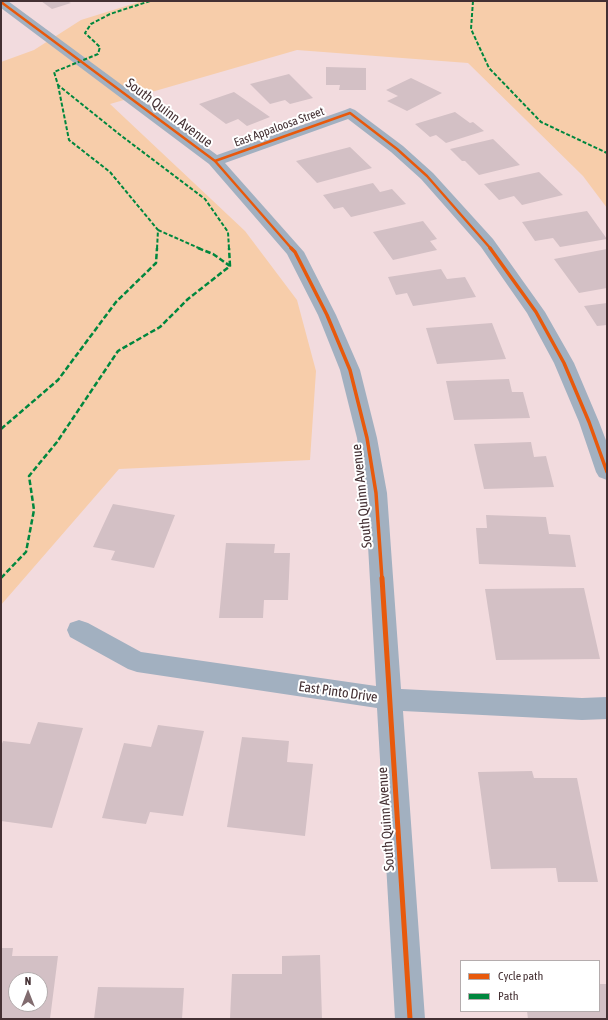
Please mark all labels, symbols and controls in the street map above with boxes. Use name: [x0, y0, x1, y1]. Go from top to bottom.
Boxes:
street label: South Quinn Avenue: [122, 75, 216, 151]
street label: East Appaloosa Street: [232, 104, 326, 150]
street label: South Quinn Avenue: [348, 443, 376, 549]
street label: East Pinto Drive: [297, 678, 379, 706]
street label: South Quinn Avenue: [374, 766, 398, 872]
legend: [460, 960, 600, 1012]
text: Cycle path: [498, 969, 543, 983]
north arrow: [8, 972, 48, 1012]
text: N: [25, 975, 31, 987]
text: Path: [498, 989, 519, 1003]

